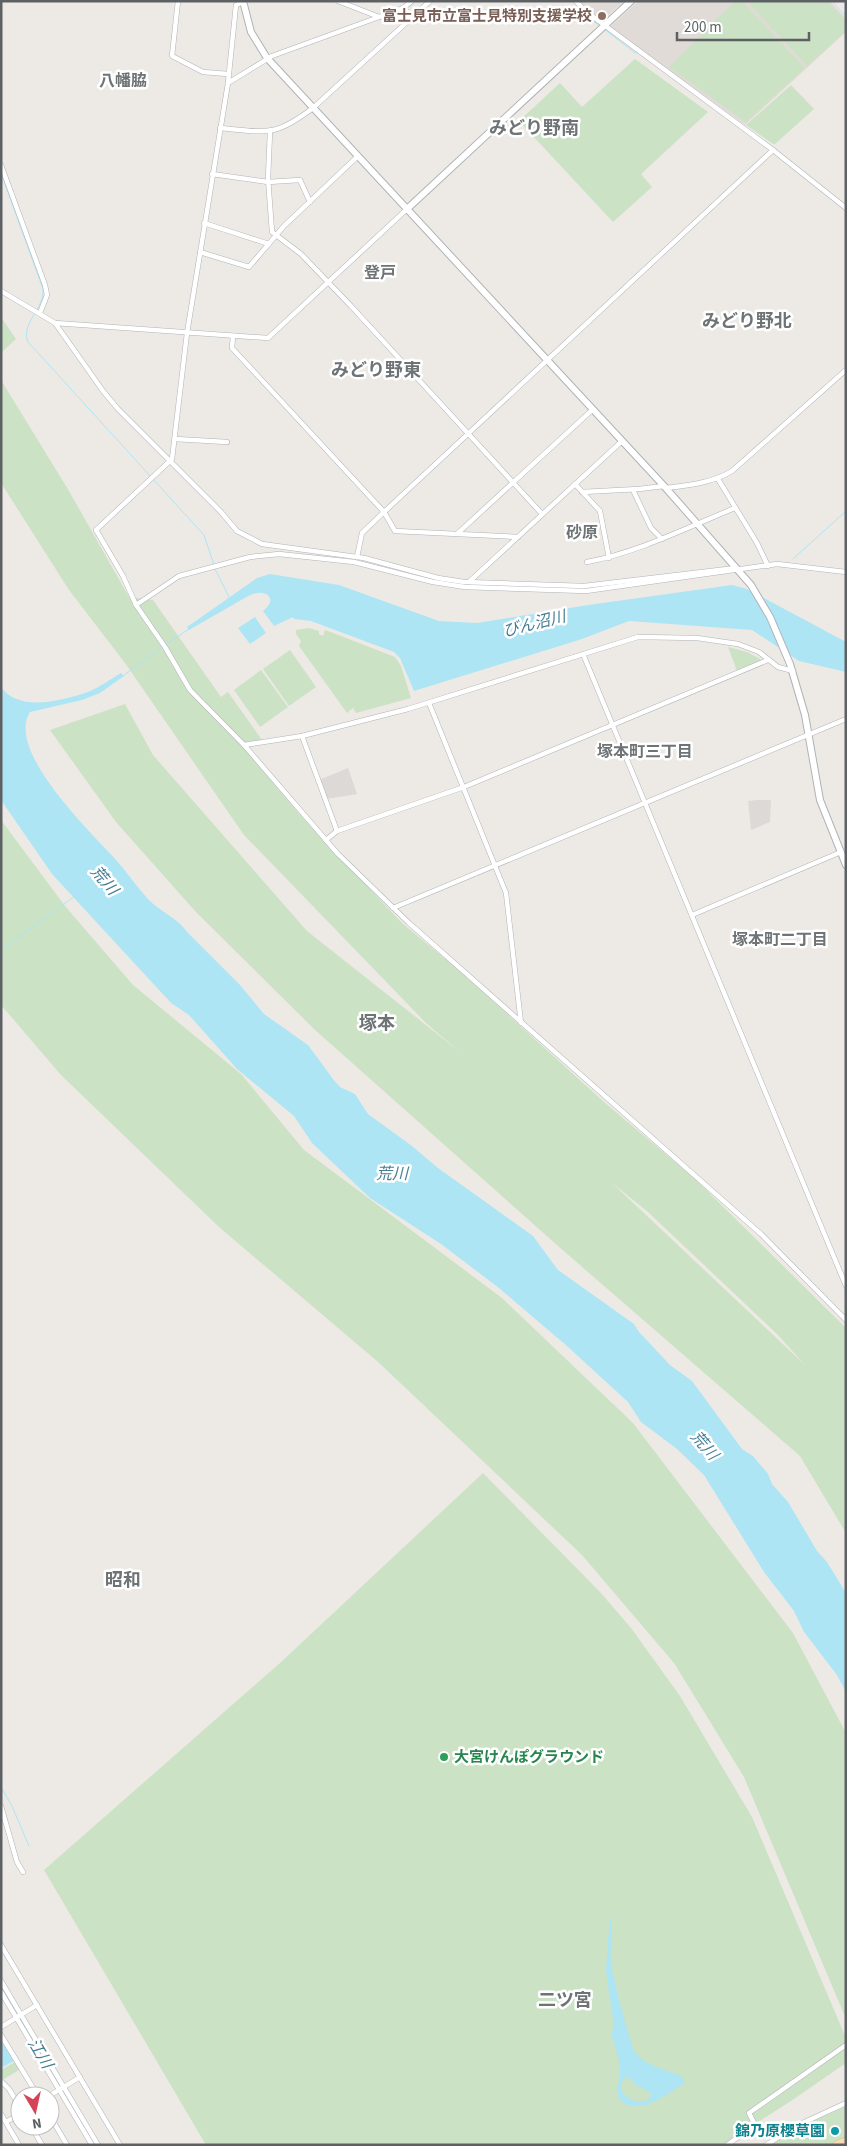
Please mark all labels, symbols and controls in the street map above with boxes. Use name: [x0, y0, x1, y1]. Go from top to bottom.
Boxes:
place label: 富士見市立富士見特別支援学校: [382, 6, 592, 27]
marker: 富士見市立富士見特別支援学校: [596, 10, 608, 22]
scale bar: [677, 10, 810, 42]
text: 200 m: [684, 17, 722, 38]
district label: 八幡脇: [99, 70, 147, 92]
district label: みどり野南: [489, 116, 579, 141]
district label: 登戸: [364, 262, 396, 284]
district label: みどり野北: [702, 309, 792, 334]
district label: みどり野東: [331, 358, 421, 383]
district label: 砂原: [566, 522, 598, 544]
water label: びん沼川: [501, 605, 570, 642]
district label: 塚本町三丁目: [597, 741, 693, 763]
water label: 荒川: [86, 861, 124, 901]
district label: 塚本町二丁目: [732, 929, 828, 951]
district label: 塚本: [359, 1011, 395, 1036]
water label: 荒川: [376, 1163, 410, 1185]
water label: 荒川: [685, 1426, 724, 1466]
district label: 昭和: [105, 1568, 141, 1593]
place label: 大宮けんぽグラウンド: [454, 1747, 604, 1768]
marker: 大宮けんぽグラウンド: [438, 1751, 450, 1763]
district label: 二ツ宮: [538, 1988, 592, 2013]
water label: 江川: [22, 2034, 59, 2075]
north arrow: [10, 2086, 60, 2136]
text: N: [31, 2112, 43, 2133]
place label: 錦乃原櫻草園: [735, 2121, 825, 2142]
marker: 錦乃原櫻草園: [829, 2125, 841, 2137]

